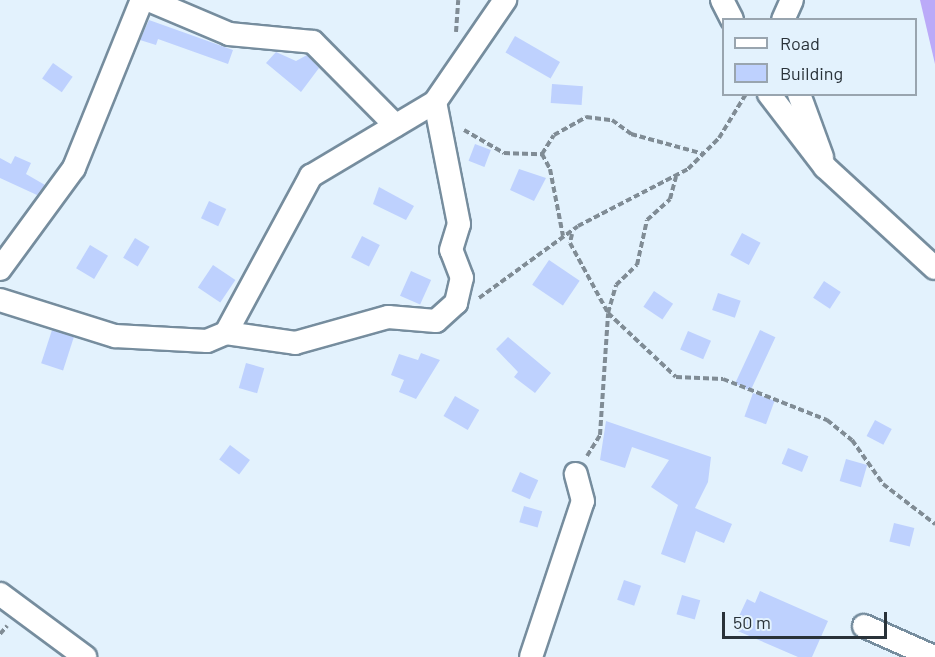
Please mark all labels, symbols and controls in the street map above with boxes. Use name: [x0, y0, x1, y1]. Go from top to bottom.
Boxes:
legend: [722, 18, 917, 96]
text: Road: [780, 32, 820, 54]
text: Building: [780, 62, 843, 84]
scale bar: [725, 600, 890, 638]
text: 50 m: [733, 611, 771, 633]

